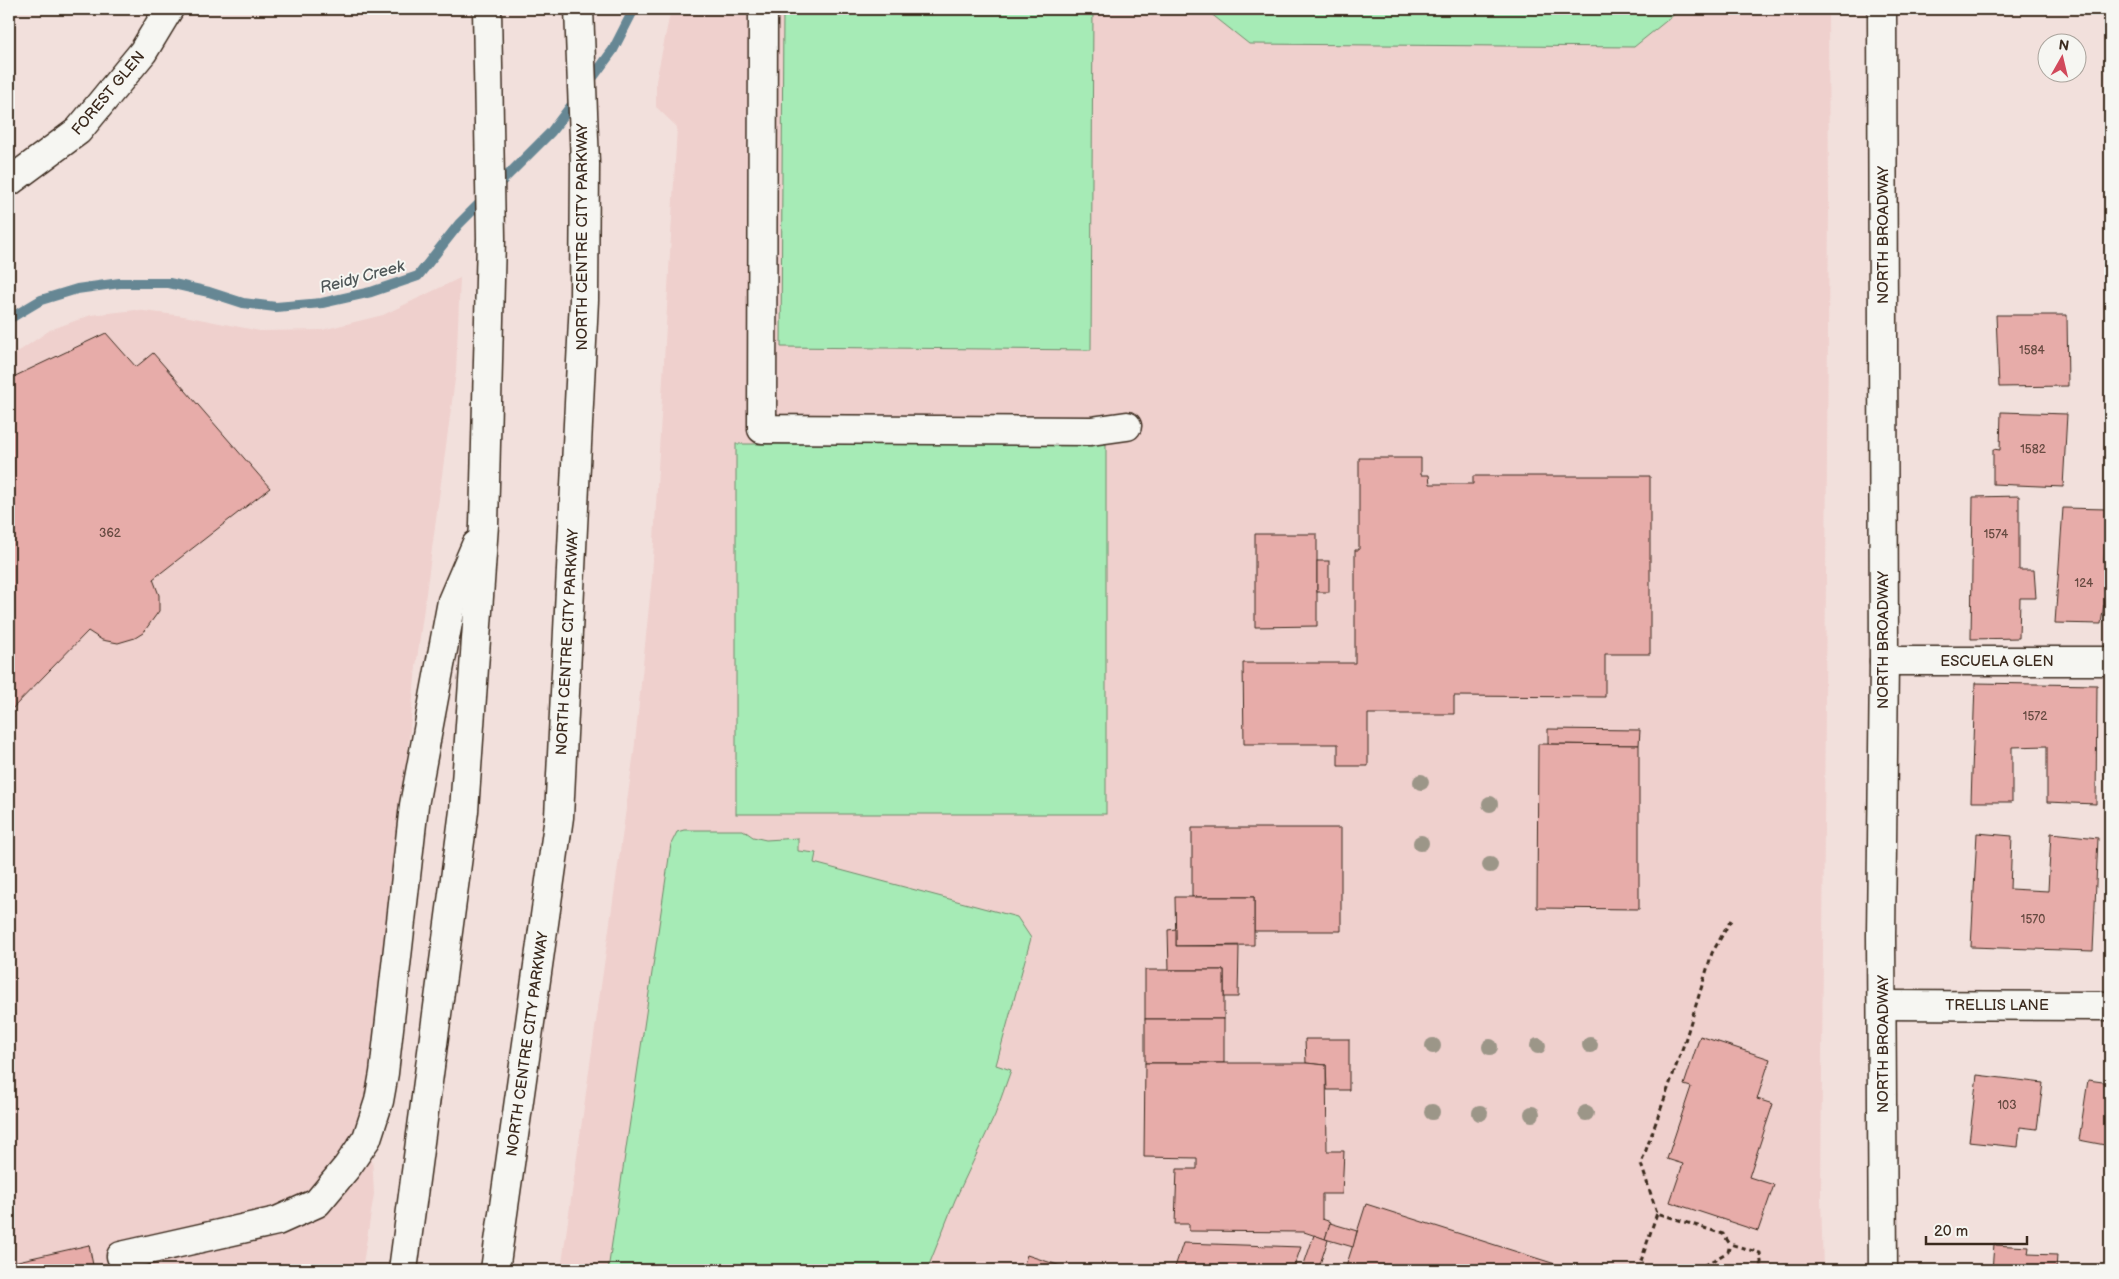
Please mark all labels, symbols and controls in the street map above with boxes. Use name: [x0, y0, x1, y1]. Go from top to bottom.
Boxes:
north arrow: [2036, 32, 2086, 82]
text: N: [2057, 36, 2070, 55]
street label: FOREST GLEN: [68, 47, 149, 139]
street label: NORTH CENTRE CITY PARKWAY: [573, 123, 592, 350]
street label: NORTH BROADWAY: [1874, 166, 1893, 304]
water label: Reidy Creek: [318, 257, 408, 298]
house number: 1584: [2019, 343, 2046, 358]
house number: 1582: [2020, 442, 2046, 457]
house number: 362: [99, 526, 121, 541]
house number: 1574: [1984, 527, 2009, 542]
street label: NORTH CENTRE CITY PARKWAY: [552, 528, 583, 756]
street label: NORTH BROADWAY: [1874, 571, 1893, 709]
house number: 124: [2075, 576, 2094, 591]
street label: ESCUELA GLEN: [1940, 652, 2054, 671]
house number: 1572: [2023, 709, 2047, 724]
house number: 1570: [2021, 912, 2045, 927]
street label: NORTH CENTRE CITY PARKWAY: [502, 930, 553, 1158]
street label: NORTH BROADWAY: [1874, 975, 1893, 1113]
street label: TRELLIS LANE: [1945, 996, 2049, 1015]
house number: 103: [1997, 1098, 2017, 1113]
scale bar: [1926, 1214, 2028, 1246]
text: 20 m: [1934, 1222, 1968, 1241]

